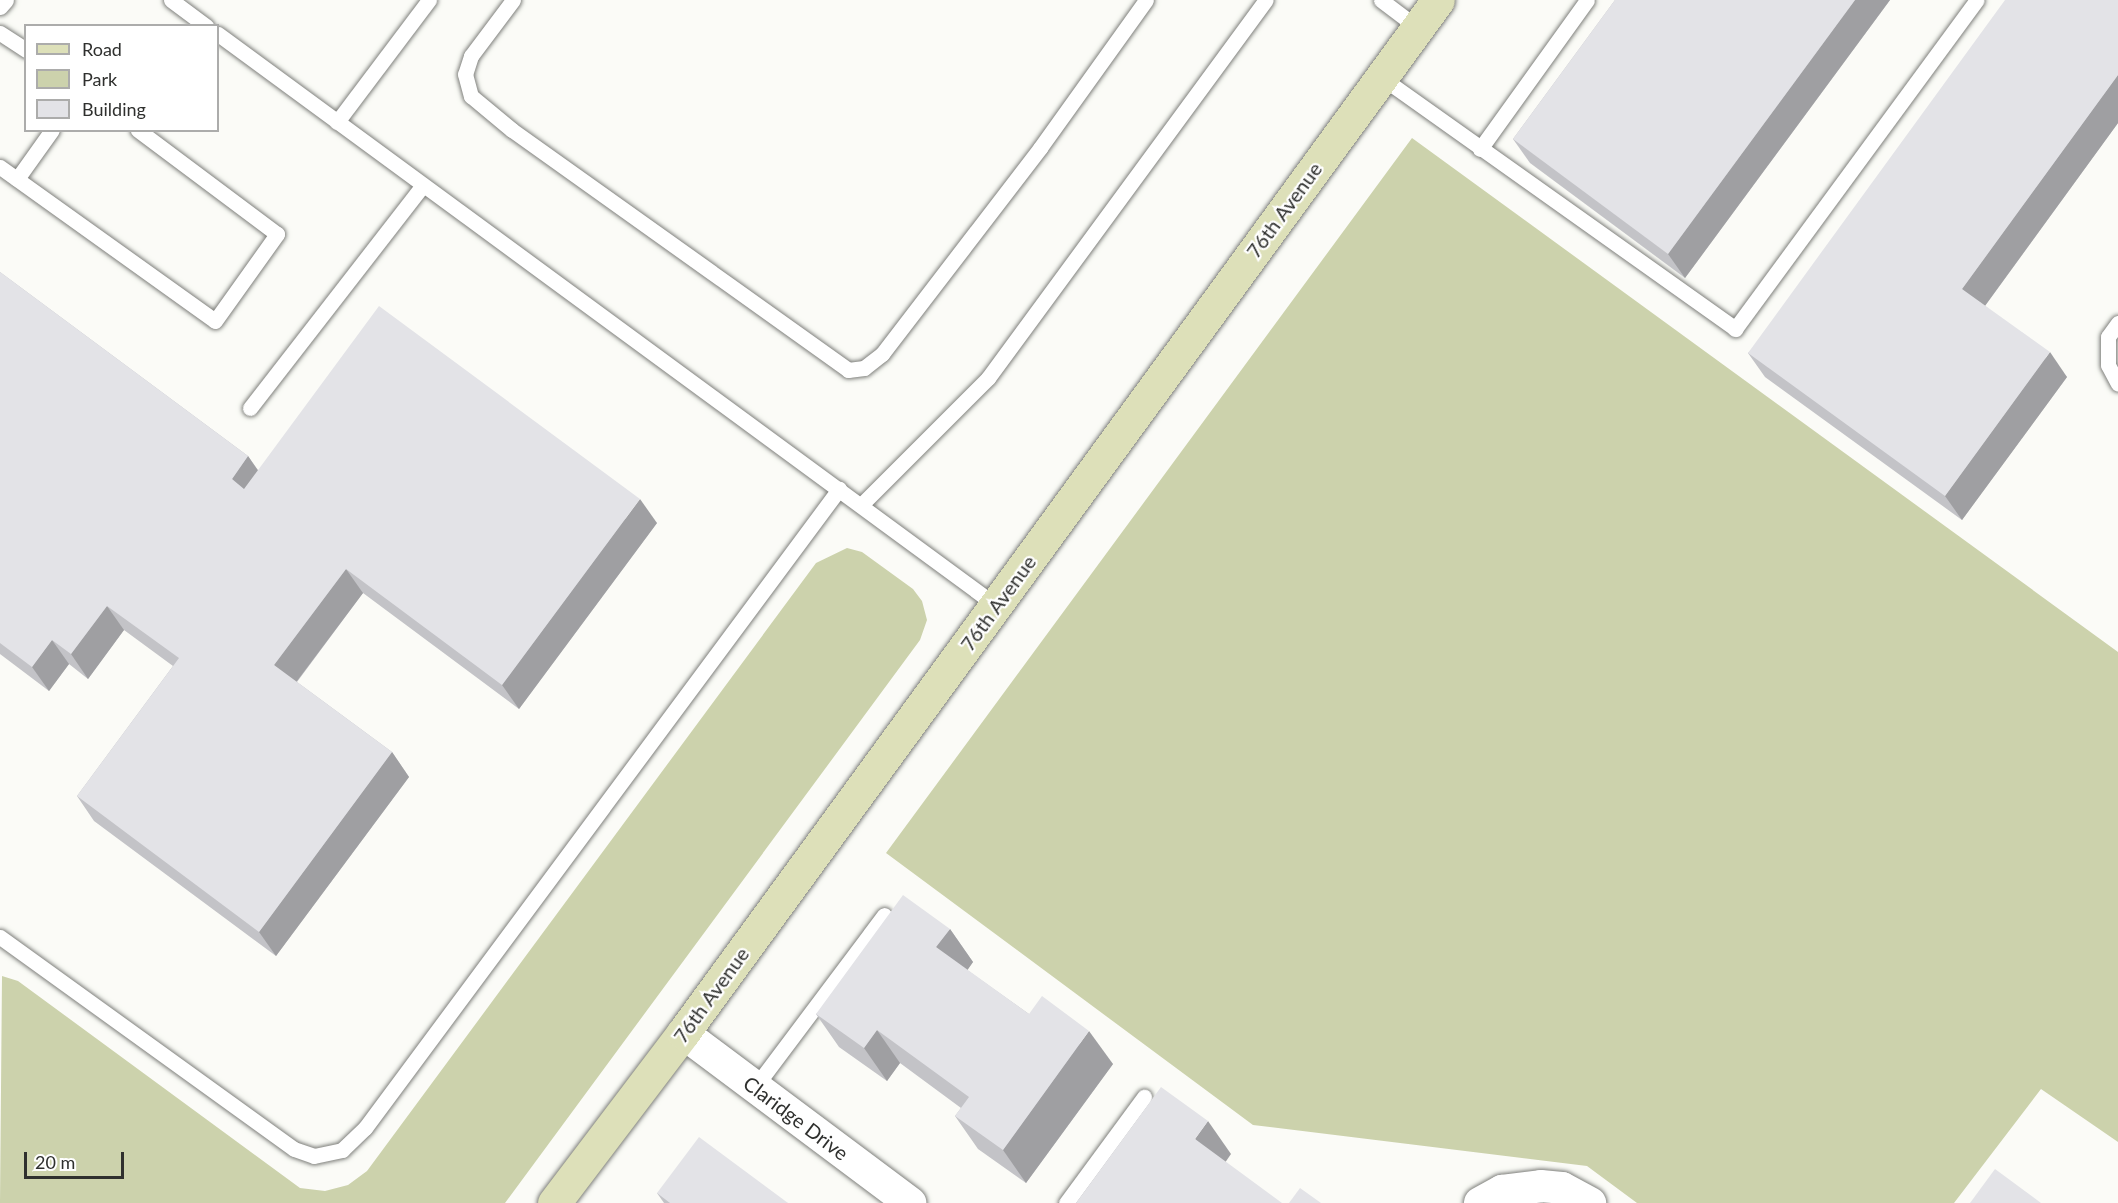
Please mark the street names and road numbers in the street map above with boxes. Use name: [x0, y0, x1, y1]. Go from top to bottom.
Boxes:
street label: 76th Avenue: [1241, 157, 1327, 263]
street label: 76th Avenue: [955, 550, 1041, 656]
street label: 76th Avenue: [668, 942, 754, 1048]
street label: Claridge Drive: [739, 1071, 853, 1165]

